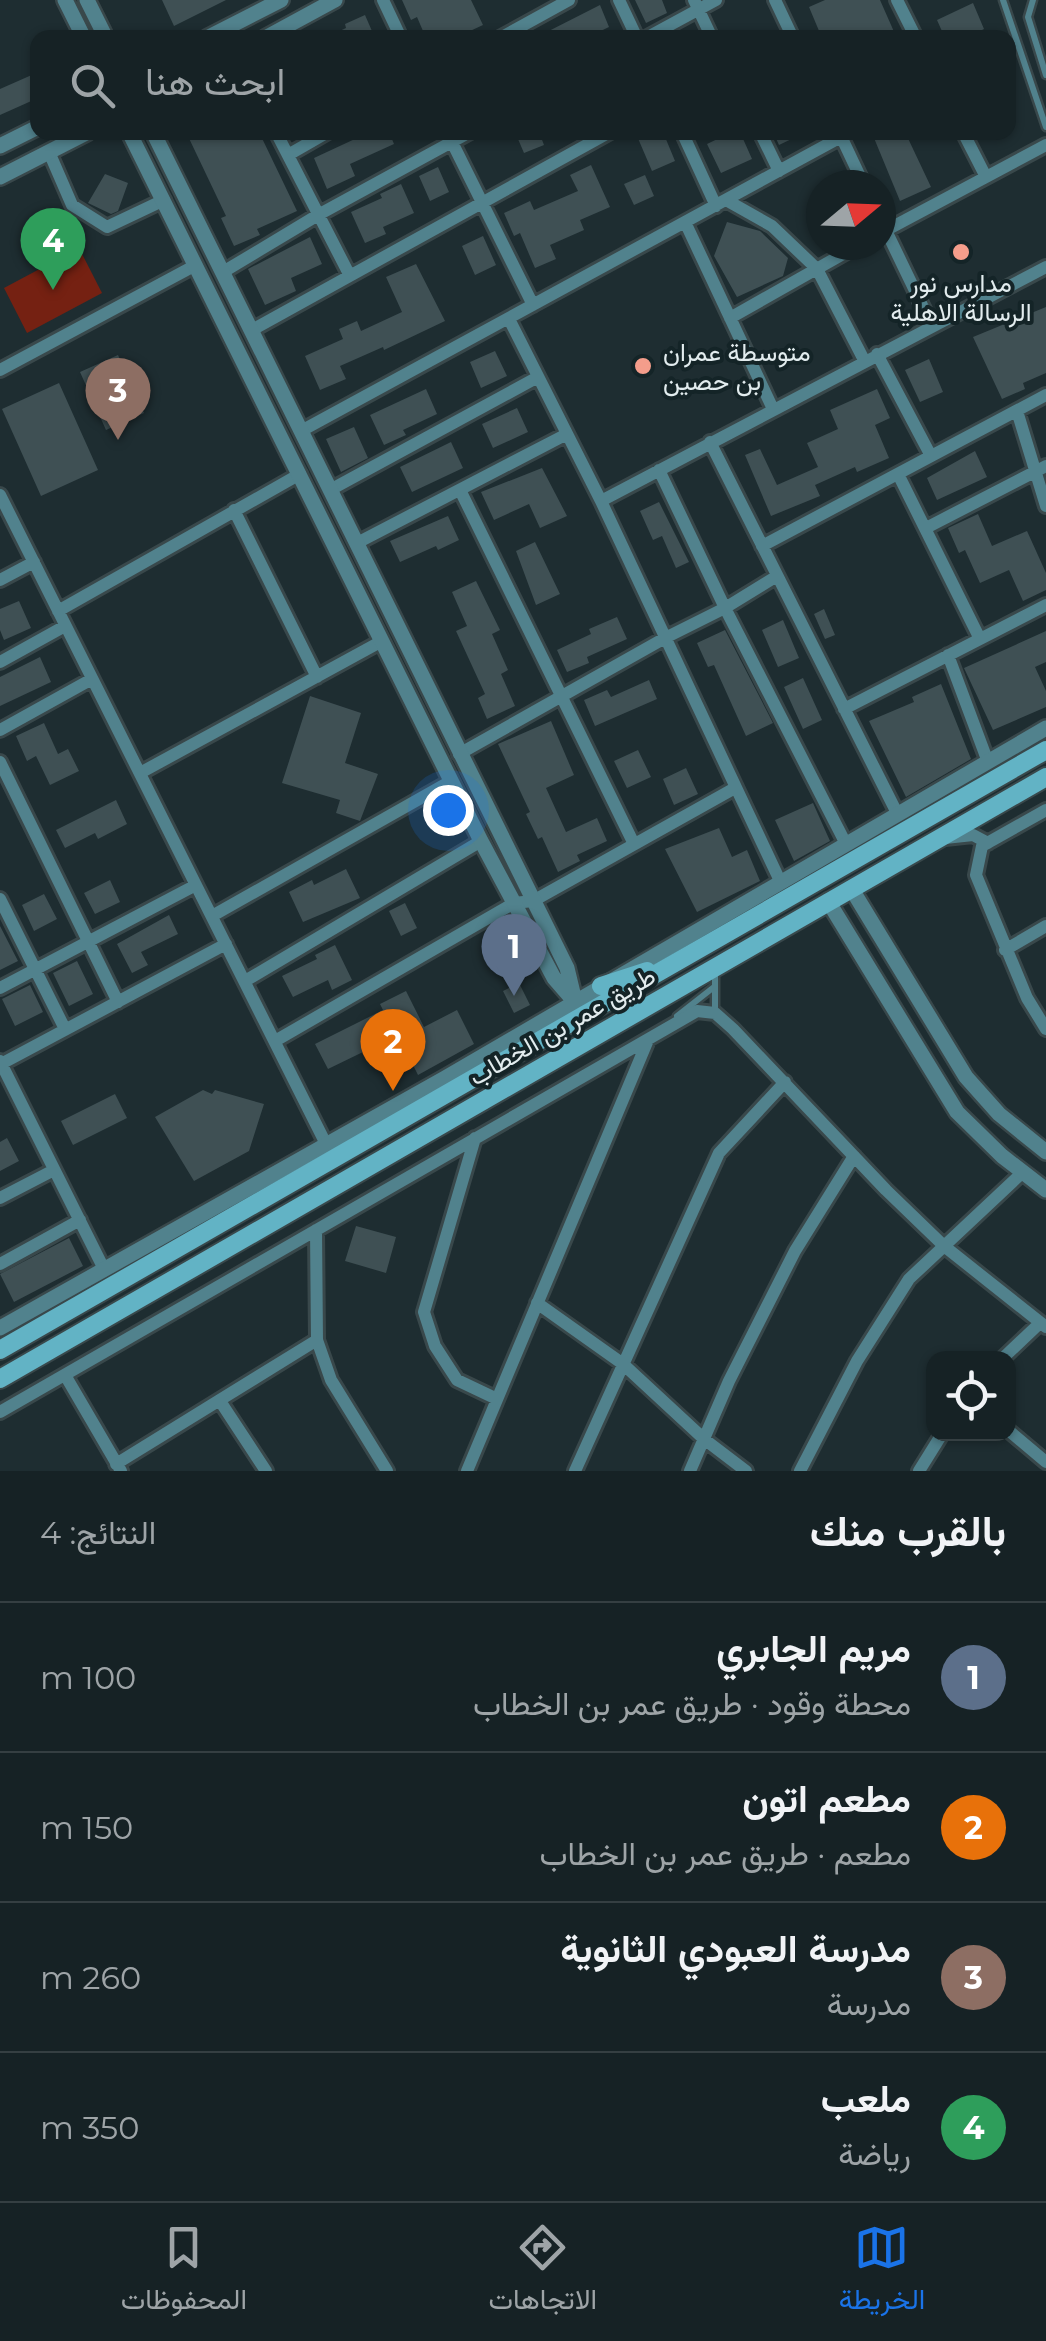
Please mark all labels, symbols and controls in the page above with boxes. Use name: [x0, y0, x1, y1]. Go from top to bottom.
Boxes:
search box: [30, 30, 1016, 140]
icon: search: [65, 58, 120, 113]
text: ابحث هنا: [145, 58, 285, 105]
north arrow: [806, 170, 896, 260]
pin: 4: [20, 208, 86, 290]
marker: مدارس نور الرسالة الاهلية: [950, 241, 972, 263]
place label: مدارس نور الرسالة الاهلية: [890, 268, 1032, 328]
place label: متوسطة عمران بن حصين: [663, 337, 811, 397]
marker: متوسطة عمران بن حصين: [632, 355, 654, 377]
pin: 3: [86, 358, 150, 440]
your location: [423, 785, 474, 836]
pin: 1: [482, 914, 546, 996]
street label: طريق عمر بن الخطاب: [463, 960, 661, 1092]
pin: 2: [360, 1008, 426, 1091]
map controls: [926, 1351, 1016, 1441]
button: locate: [926, 1351, 1016, 1441]
text: بالقرب منك: [810, 1505, 1006, 1557]
text: النتائج: 4: [40, 1513, 156, 1552]
text: مريم الجابري: [716, 1625, 911, 1672]
text: 100 m: [40, 1658, 136, 1697]
text: 1: [967, 1658, 980, 1697]
text: محطة وقود · طريق عمر بن الخطاب: [473, 1684, 911, 1723]
text: مطعم اتون: [742, 1775, 911, 1822]
text: 150 m: [40, 1808, 133, 1847]
text: 2: [964, 1808, 983, 1847]
text: مطعم · طريق عمر بن الخطاب: [540, 1834, 911, 1873]
text: مدرسة العبودي الثانوية: [560, 1925, 911, 1972]
text: 260 m: [40, 1958, 141, 1997]
text: 3: [964, 1958, 983, 1997]
text: مدرسة: [827, 1984, 911, 2023]
text: ملعب: [821, 2075, 911, 2122]
text: 350 m: [40, 2108, 139, 2147]
text: 4: [962, 2108, 985, 2147]
text: رياضة: [838, 2134, 911, 2173]
tab: المحفوظات: [121, 2220, 247, 2324]
tab: الاتجاهات: [488, 2220, 597, 2324]
tab: الخريطة: [839, 2220, 925, 2324]

